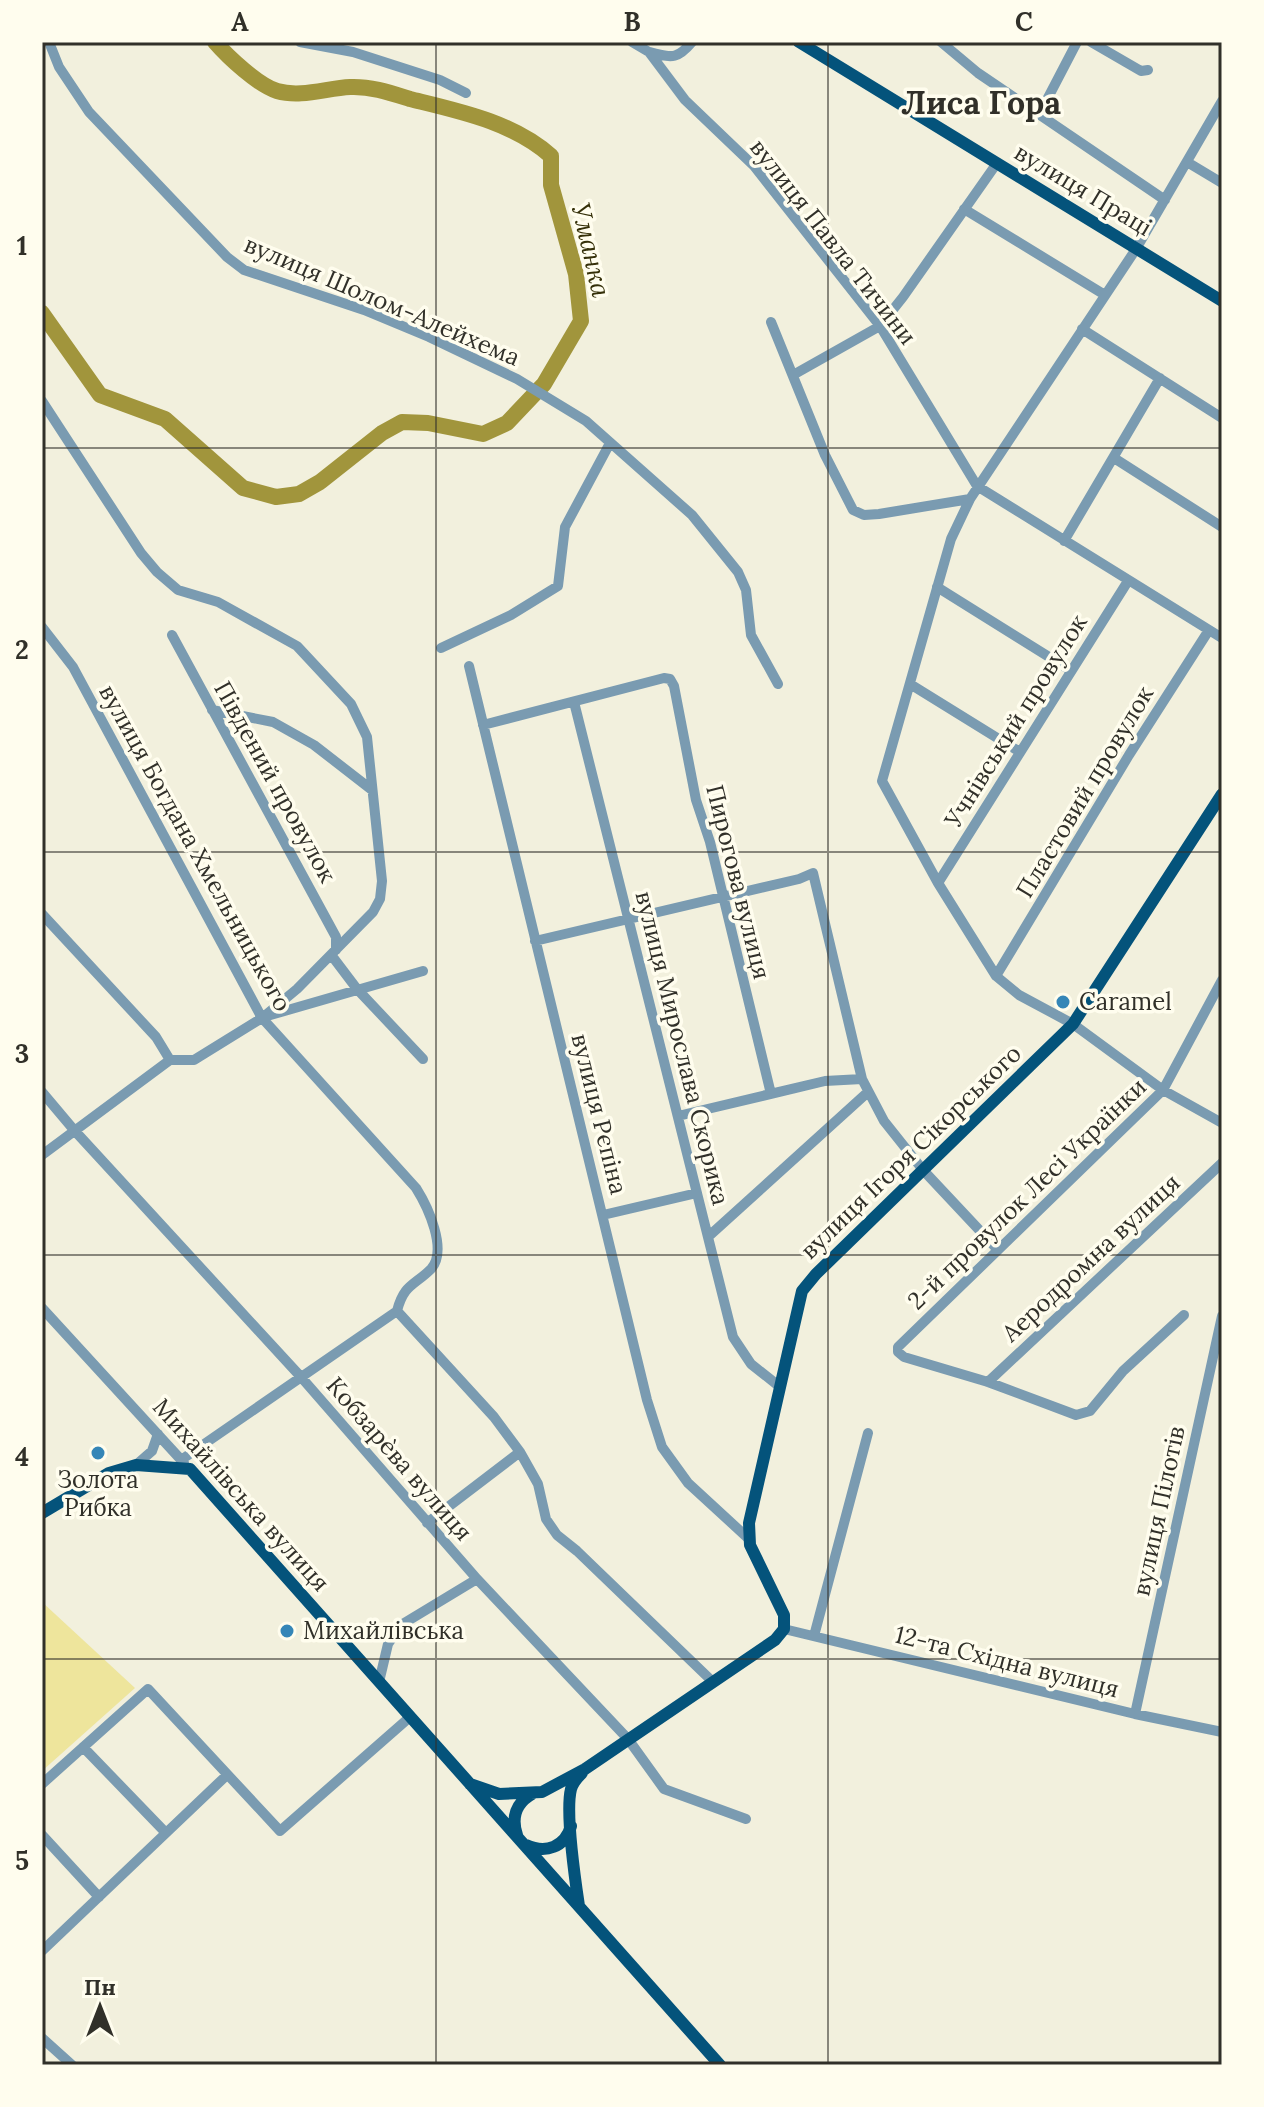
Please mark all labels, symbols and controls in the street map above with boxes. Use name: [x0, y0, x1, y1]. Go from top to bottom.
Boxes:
text: A: [231, 5, 249, 38]
text: B: [623, 5, 641, 38]
text: C: [1015, 5, 1033, 38]
district label: Лиса Гора: [901, 82, 1061, 123]
street label: вулиця Павла Тичини: [743, 133, 923, 351]
street label: вулиця Праці: [1009, 136, 1158, 243]
water label: Уманка: [565, 200, 618, 301]
street label: вулиця Шолом-Алейхема: [240, 228, 525, 373]
text: 1: [17, 229, 27, 262]
street label: Учнівський провулок: [937, 608, 1094, 834]
text: 2: [15, 633, 29, 666]
street label: Південий провулок: [207, 676, 344, 888]
street label: вулиця Богдана Хмельницького: [92, 679, 298, 1017]
street label: Пластовий провулок: [1009, 680, 1160, 903]
street label: Пирогова вулиця: [699, 781, 778, 982]
street label: вулиця Мирослава Скорика: [628, 888, 737, 1208]
place label: Caramel: [1079, 986, 1172, 1017]
marker: Caramel: [1054, 993, 1072, 1011]
street label: вулиця Рєпіна: [565, 1030, 634, 1198]
text: 3: [15, 1037, 29, 1070]
street label: вулиця Ігоря Сікорського: [794, 1038, 1028, 1265]
street label: 2-й провулок Лесі Українки: [901, 1071, 1153, 1316]
street label: Аеродромна вулиця: [994, 1167, 1186, 1349]
street label: Кобзарèва вулиця: [320, 1370, 479, 1547]
street label: Михайлівська вулиця: [146, 1392, 336, 1598]
street label: вулиця Пілотів: [1125, 1423, 1192, 1599]
text: 4: [15, 1440, 29, 1473]
marker: Золота Рибка: [89, 1444, 107, 1462]
place label: Золота Рибка: [57, 1464, 139, 1523]
place label: Михайлівська: [303, 1615, 464, 1646]
street label: 12-та Східна вулиця: [892, 1619, 1122, 1704]
marker: Михайлівська: [278, 1622, 296, 1640]
text: 5: [15, 1844, 29, 1877]
north arrow: [60, 1967, 140, 2047]
text: Пн: [84, 1973, 116, 2001]

